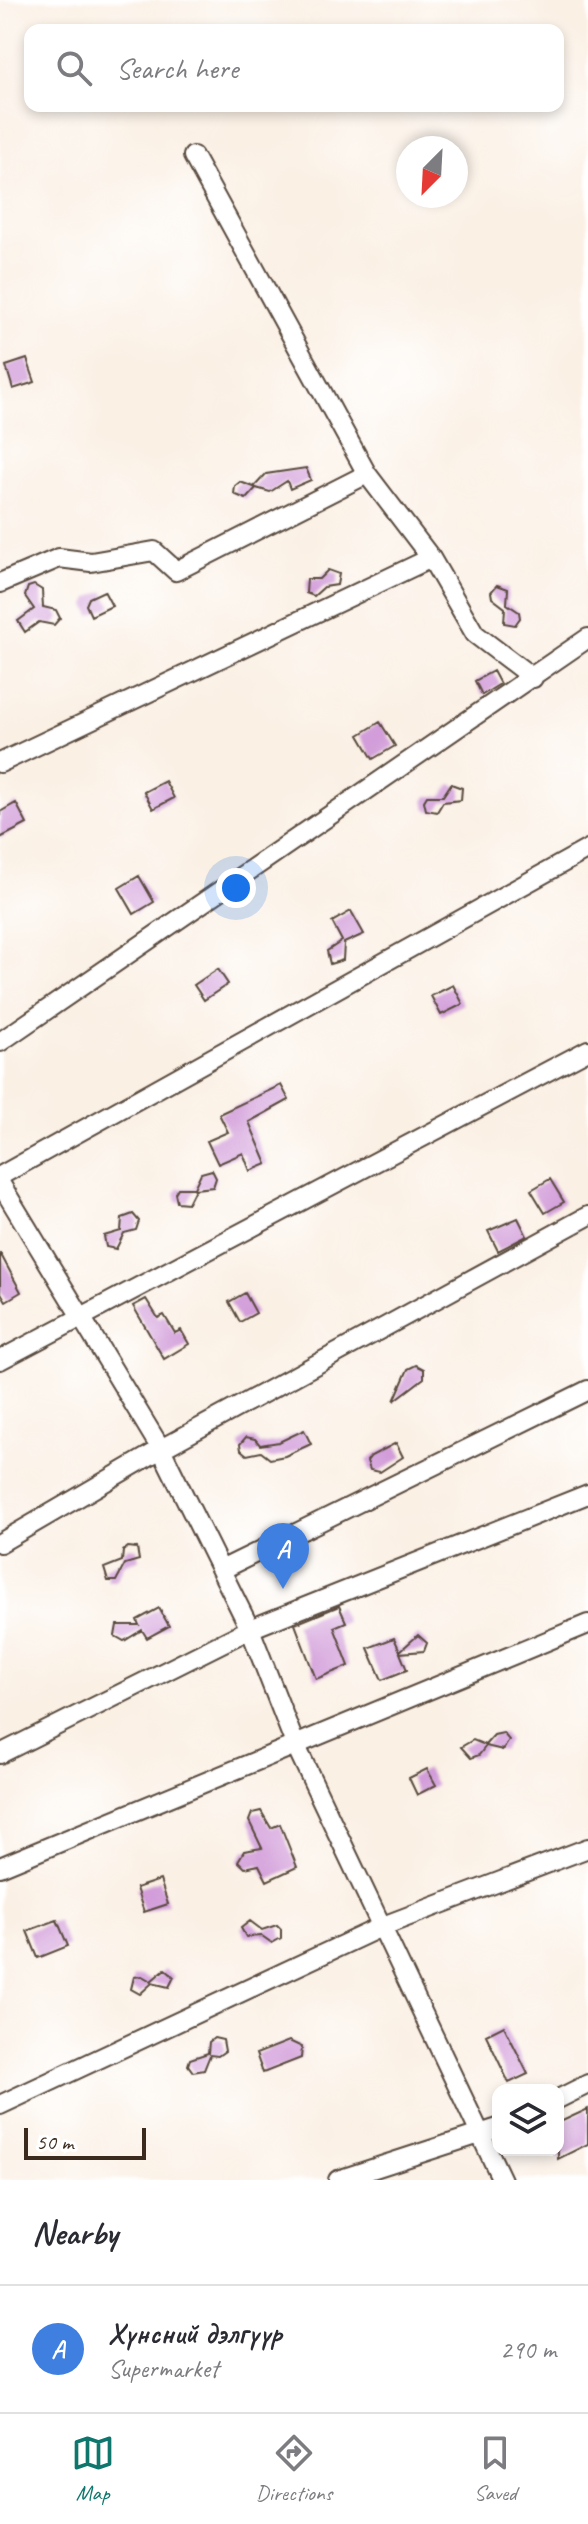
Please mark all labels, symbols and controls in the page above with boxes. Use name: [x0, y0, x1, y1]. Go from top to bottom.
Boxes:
search box: [24, 24, 564, 112]
icon: search: [52, 46, 96, 90]
text: Search here: [116, 49, 238, 87]
north arrow: [396, 136, 468, 208]
your location: [216, 868, 256, 908]
pin: A: [257, 1523, 309, 1589]
map controls: [492, 2084, 564, 2156]
button: layers: [492, 2084, 564, 2156]
scale bar: [24, 2124, 146, 2160]
text: 50 m: [36, 2128, 73, 2156]
text: Nearby: [32, 2211, 118, 2254]
text: Хүнсний дэлгүүр: [108, 2314, 282, 2352]
text: A: [51, 2333, 65, 2366]
text: 290 m: [500, 2333, 556, 2366]
text: Supermarket: [108, 2352, 219, 2385]
tab: Map: [71, 2431, 115, 2507]
tab: Directions: [256, 2431, 332, 2507]
tab: Saved: [473, 2431, 517, 2507]

